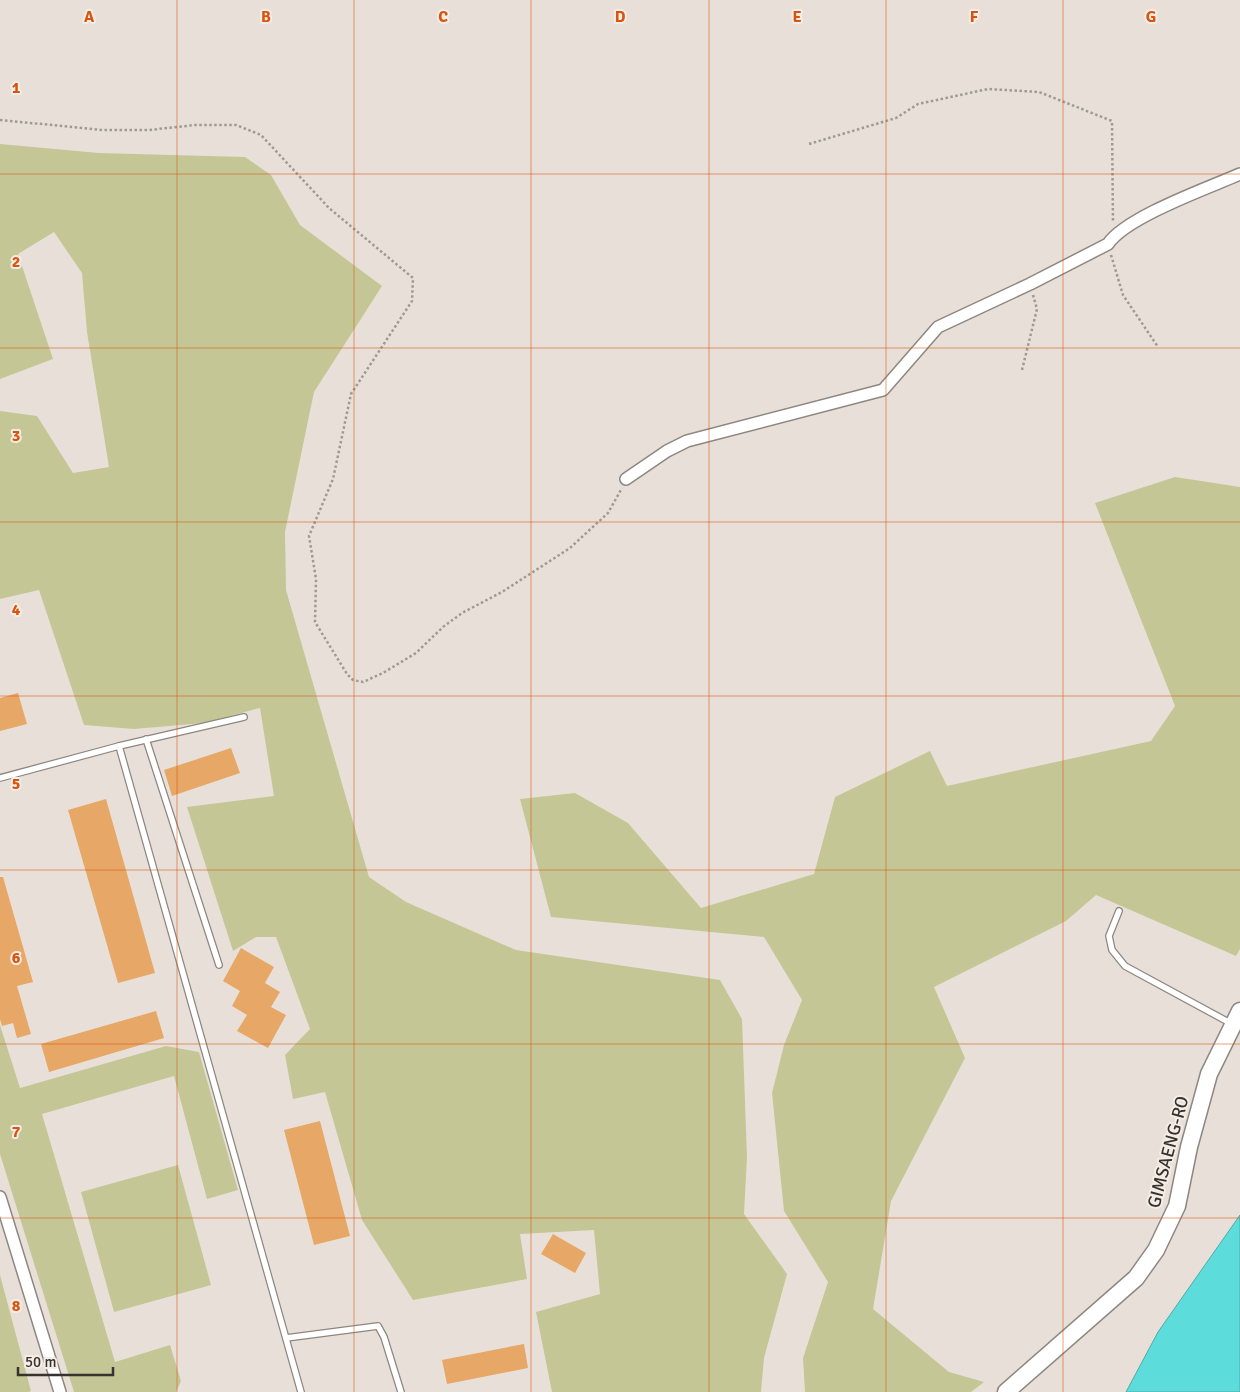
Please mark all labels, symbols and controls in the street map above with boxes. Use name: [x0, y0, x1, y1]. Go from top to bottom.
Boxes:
text: A: [84, 7, 95, 27]
text: B: [261, 7, 271, 27]
text: C: [438, 7, 448, 27]
text: D: [615, 7, 626, 27]
text: E: [792, 7, 802, 27]
text: F: [970, 7, 979, 27]
text: G: [1146, 7, 1156, 27]
text: 1: [12, 78, 21, 98]
text: 2: [12, 252, 20, 272]
text: 3: [12, 426, 20, 446]
text: 4: [12, 600, 21, 620]
text: 5: [12, 774, 20, 794]
text: 6: [12, 948, 21, 968]
street label: GIMSAENG-RO: [1142, 1094, 1194, 1210]
text: 7: [12, 1122, 21, 1142]
text: 8: [12, 1296, 21, 1316]
scale bar: [18, 1344, 112, 1376]
text: 50 m: [25, 1353, 56, 1371]

